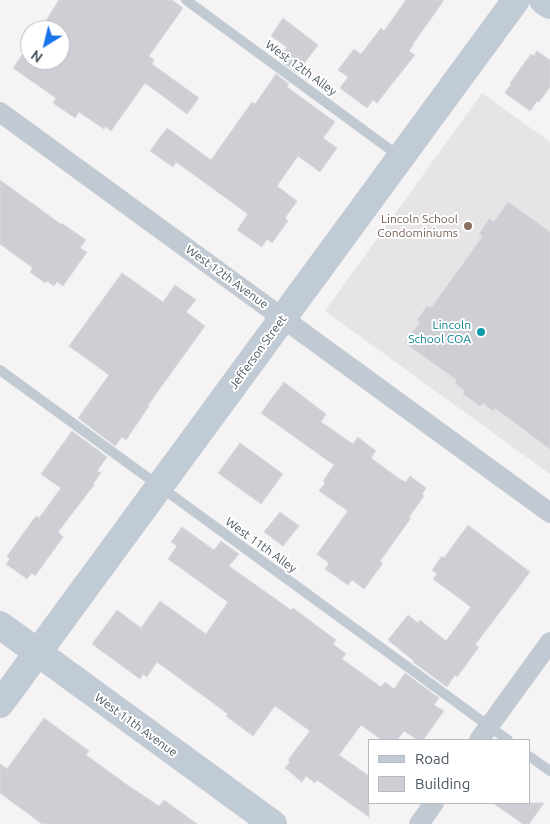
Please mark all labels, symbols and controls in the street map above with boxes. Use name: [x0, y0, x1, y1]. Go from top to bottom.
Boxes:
north arrow: [20, 20, 70, 70]
street label: West 12th Alley: [263, 37, 339, 99]
text: N: [28, 47, 46, 66]
place label: Lincoln School Condominiums: [377, 212, 458, 240]
marker: Lincoln School Condominiums: [462, 220, 474, 232]
street label: West 12th Avenue: [183, 242, 271, 312]
street label: Jefferson Street: [226, 312, 290, 392]
place label: Lincoln School COA: [408, 318, 471, 346]
marker: Lincoln School COA: [475, 326, 487, 338]
street label: West 11th Alley: [223, 514, 299, 576]
street label: West 11th Avenue: [92, 690, 180, 760]
legend: [368, 739, 530, 804]
text: Road: [415, 750, 450, 767]
text: Building: [415, 775, 470, 792]

